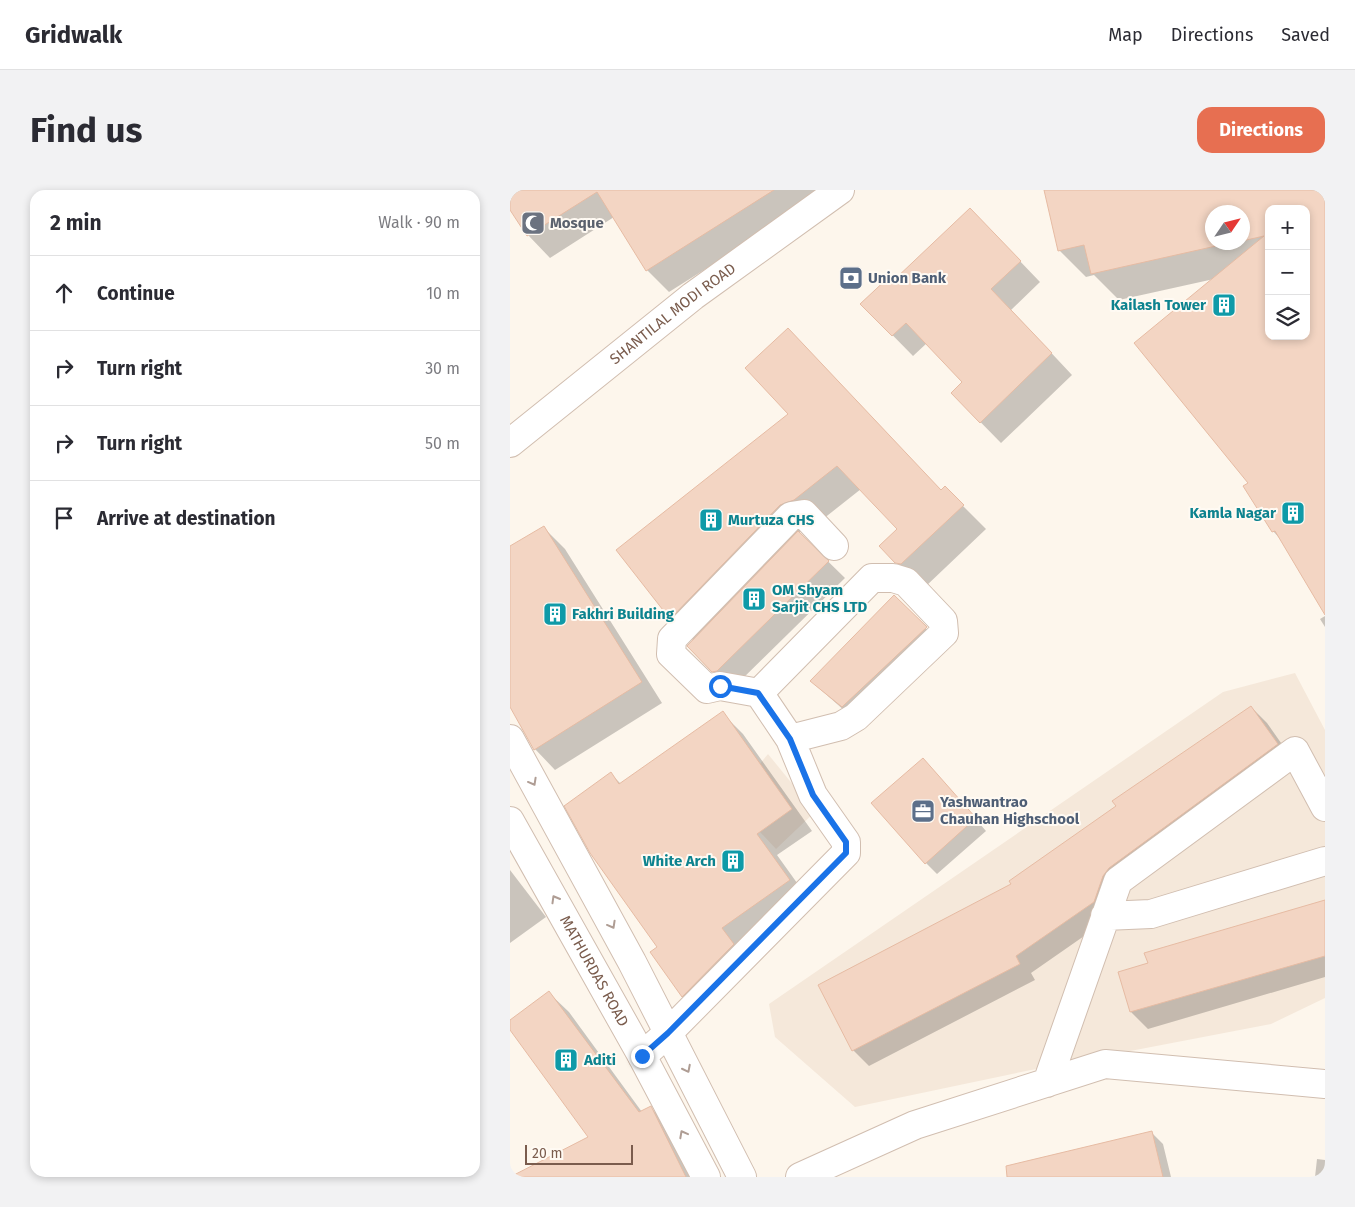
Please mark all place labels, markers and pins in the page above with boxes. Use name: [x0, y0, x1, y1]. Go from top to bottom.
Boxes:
mosque icon: Mosque: [520, 210, 546, 236]
place label: Mosque: [550, 214, 604, 232]
bank icon: Union Bank: [838, 265, 864, 291]
place label: Union Bank: [868, 269, 947, 287]
building icon: Kailash Tower: [1211, 292, 1237, 318]
place label: Kailash Tower: [1111, 296, 1207, 314]
building icon: Kamla Nagar: [1280, 500, 1306, 526]
place label: Kamla Nagar: [1189, 504, 1277, 522]
building icon: Murtuza CHS: [698, 507, 724, 533]
place label: Murtuza CHS: [728, 511, 815, 529]
place label: OM Shyam Sarjit CHS LTD: [772, 581, 868, 616]
building icon: OM Shyam Sarjit CHS LTD: [741, 586, 767, 612]
building icon: Fakhri Building: [542, 601, 568, 627]
place label: Fakhri Building: [572, 605, 675, 623]
place label: Yashwantrao Chauhan Highschool: [939, 793, 1080, 828]
office icon: Yashwantrao Chauhan Highschool: [910, 798, 936, 824]
building icon: White Arch: [720, 848, 746, 874]
place label: White Arch: [643, 852, 716, 870]
building icon: Aditi: [553, 1047, 579, 1073]
place label: Aditi: [583, 1051, 616, 1069]

